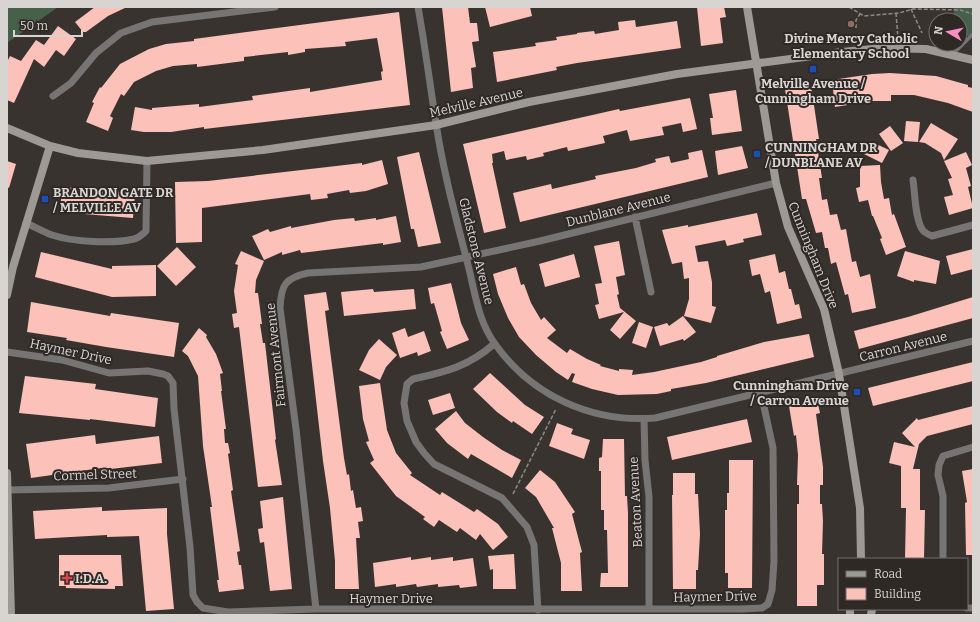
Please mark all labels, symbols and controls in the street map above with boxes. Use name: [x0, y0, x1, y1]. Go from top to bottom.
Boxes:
scale bar: [14, 12, 82, 38]
north arrow: [928, 12, 968, 52]
text: 50 m: [20, 19, 49, 33]
marker: Divine Mercy Catholic Elementary School: [846, 19, 856, 29]
text: N: [932, 25, 946, 36]
place label: Divine Mercy Catholic Elementary School: [784, 31, 918, 61]
marker: Melville Avenue / Cunningham Drive: [808, 64, 818, 74]
place label: Melville Avenue / Cunningham Drive: [755, 76, 871, 106]
street label: Melville Avenue: [428, 84, 524, 121]
place label: CUNNINGHAM DR / DUNBLANE AV: [764, 140, 878, 170]
marker: CUNNINGHAM DR / DUNBLANE AV: [752, 149, 762, 159]
place label: BRANDON GATE DR / MELVILLE AV: [52, 185, 174, 215]
street label: Dunblane Avenue: [564, 189, 672, 230]
marker: BRANDON GATE DR / MELVILLE AV: [40, 194, 50, 204]
street label: Gladstone Avenue: [456, 196, 497, 306]
street label: Cunningham Drive: [785, 200, 842, 311]
street label: Fairmont Avenue: [263, 302, 288, 408]
street label: Carron Avenue: [858, 328, 949, 365]
street label: Haymer Drive: [28, 335, 113, 368]
place label: Cunningham Drive / Carron Avenue: [733, 378, 849, 408]
marker: Cunningham Drive / Carron Avenue: [852, 387, 862, 397]
street label: Beaton Avenue: [626, 456, 645, 548]
street label: Cormel Street: [53, 466, 137, 483]
legend: [838, 558, 968, 610]
text: Road: [874, 567, 902, 581]
place label: I.D.A.: [75, 571, 107, 586]
marker: I.D.A.: [62, 573, 72, 583]
text: Building: [874, 587, 921, 601]
street label: Haymer Drive: [673, 588, 757, 605]
street label: Haymer Drive: [349, 591, 433, 606]

